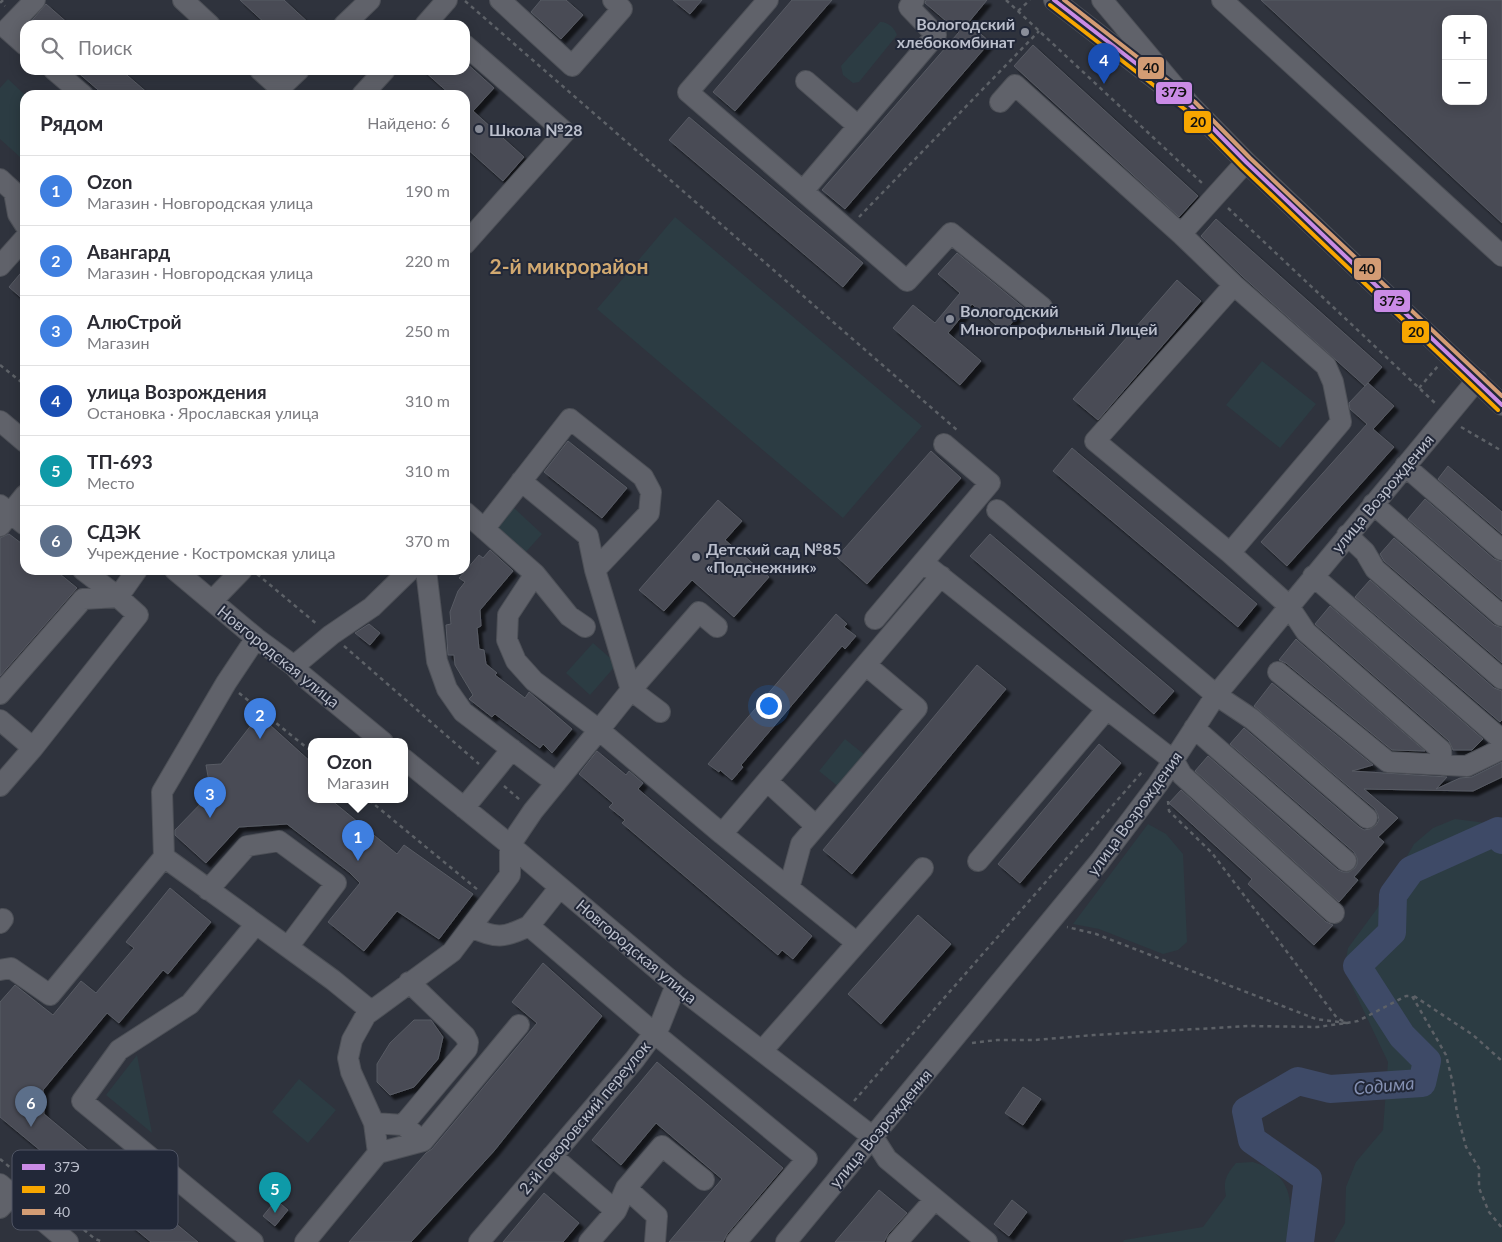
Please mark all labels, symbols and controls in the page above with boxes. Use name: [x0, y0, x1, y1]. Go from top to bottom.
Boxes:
place label: Вологодский хлебокомбинат: [897, 14, 1016, 51]
map controls: [1442, 15, 1487, 105]
button: +: [1442, 15, 1487, 60]
search box: [20, 20, 470, 75]
marker: Вологодский хлебокомбинат: [1019, 26, 1031, 38]
icon: search: [38, 34, 66, 62]
text: Поиск: [78, 36, 132, 59]
pin: 4: [1088, 43, 1120, 84]
line badge: 40: [1137, 56, 1165, 80]
text: 40: [1143, 59, 1159, 76]
button: −: [1442, 60, 1487, 105]
line badge: 37Э: [1155, 81, 1193, 105]
text: 37Э: [1161, 83, 1187, 100]
text: Рядом: [40, 110, 103, 135]
line badge: 20: [1183, 110, 1212, 134]
text: Найдено: 6: [367, 113, 450, 132]
text: 20: [1190, 113, 1206, 130]
place label: Школа №28: [489, 120, 583, 139]
marker: Школа №28: [473, 123, 485, 135]
text: Ozon: [87, 170, 132, 193]
text: 1: [51, 181, 61, 200]
text: 190 m: [405, 181, 450, 200]
text: Магазин · Новгородская улица: [87, 193, 313, 212]
text: Авангард: [87, 240, 170, 263]
text: 2: [51, 251, 61, 270]
text: 220 m: [405, 251, 450, 270]
district label: 2-й микрорайон: [490, 253, 648, 278]
line badge: 40: [1353, 257, 1382, 281]
text: 40: [1359, 260, 1375, 277]
text: Магазин · Новгородская улица: [87, 263, 313, 282]
line badge: 37Э: [1373, 289, 1411, 313]
text: 37Э: [1379, 292, 1405, 309]
place label: Вологодский Многопрофильный Лицей: [960, 301, 1158, 338]
text: АлюСтрой: [87, 310, 182, 333]
marker: Вологодский Многопрофильный Лицей: [944, 313, 956, 325]
line badge: 20: [1401, 320, 1430, 344]
text: 3: [51, 321, 61, 340]
text: 250 m: [405, 321, 450, 340]
text: 20: [1408, 323, 1424, 340]
text: Магазин: [87, 333, 149, 352]
text: улица Возрождения: [87, 380, 267, 403]
text: 4: [51, 391, 61, 410]
text: 310 m: [405, 391, 450, 410]
text: Остановка · Ярославская улица: [87, 403, 319, 422]
street label: улица Возрождения: [1327, 430, 1437, 556]
text: ТП-693: [87, 450, 153, 473]
text: 5: [51, 461, 61, 480]
text: 310 m: [405, 461, 450, 480]
text: Место: [87, 473, 135, 492]
text: СДЭК: [87, 520, 141, 543]
text: 6: [51, 531, 61, 550]
text: 370 m: [405, 531, 450, 550]
place label: Детский сад №85 «Подснежник»: [706, 539, 841, 576]
text: Учреждение · Костромская улица: [87, 543, 335, 562]
marker: Детский сад №85 «Подснежник»: [690, 551, 702, 563]
street label: Новгородская улица: [214, 601, 344, 711]
your location: [756, 693, 782, 719]
pin: 2: [244, 698, 276, 739]
popup: [308, 738, 408, 803]
street label: улица Возрождения: [1083, 747, 1185, 879]
text: Ozon: [327, 750, 372, 773]
text: Магазин: [327, 773, 389, 792]
pin: 3: [194, 777, 226, 818]
pin: 1: [342, 820, 374, 861]
street label: Новгородская улица: [573, 895, 701, 1007]
street label: 2-й Говоровский переулок: [514, 1036, 654, 1197]
street label: улица Возрождения: [825, 1065, 935, 1191]
water label: Содима: [1353, 1071, 1415, 1099]
pin: 6: [15, 1086, 47, 1127]
legend: [12, 1150, 178, 1230]
text: 37Э: [54, 1158, 80, 1175]
pin: 5: [259, 1172, 291, 1213]
text: 20: [54, 1180, 70, 1197]
text: 40: [54, 1203, 70, 1220]

